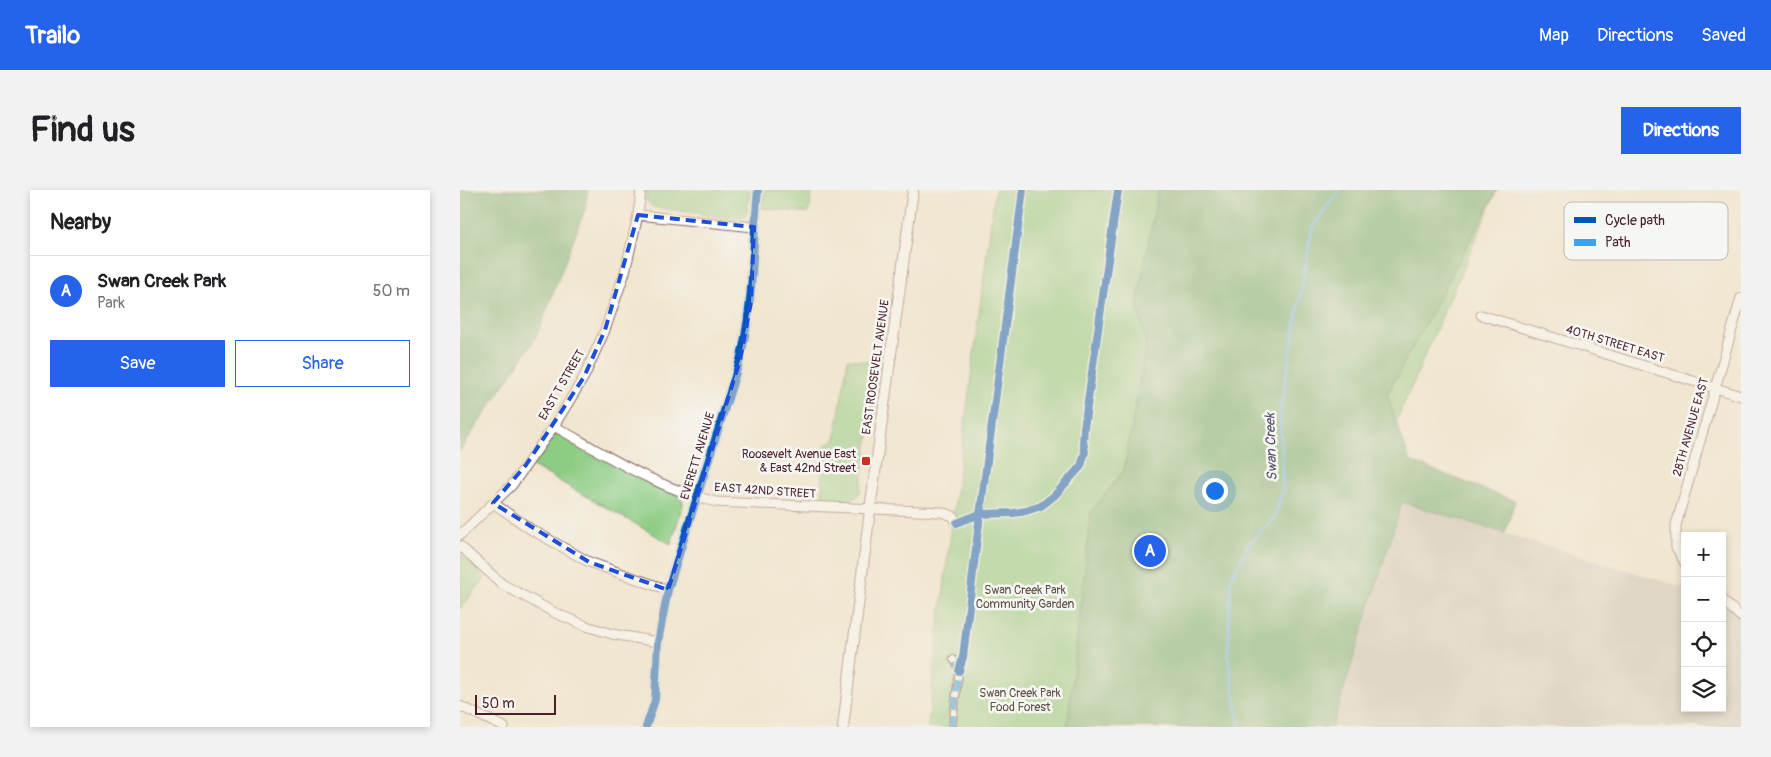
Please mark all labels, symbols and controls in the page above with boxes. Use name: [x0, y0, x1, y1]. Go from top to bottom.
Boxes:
text: Trailo: [25, 21, 80, 50]
text: Map: [1539, 24, 1569, 47]
text: Directions: [1597, 24, 1673, 47]
text: Saved: [1701, 24, 1746, 47]
button: Directions: [1621, 107, 1741, 154]
text: Find us: [30, 108, 135, 152]
legend: [1564, 202, 1728, 260]
text: Nearby: [50, 209, 111, 236]
text: Cycle path: [1605, 212, 1665, 229]
text: Path: [1605, 234, 1630, 251]
text: Swan Creek Park: [97, 269, 226, 293]
text: A: [61, 281, 71, 301]
text: 50 m: [373, 281, 410, 301]
text: Park: [97, 293, 125, 313]
street label: EAST ROOSEVELT AVENUE: [859, 298, 893, 436]
street label: 40TH STREET EAST: [1564, 322, 1666, 366]
button: Save: [50, 340, 225, 387]
button: Share: [235, 340, 410, 387]
street label: EAST T STREET: [536, 347, 588, 423]
street label: 28TH AVENUE EAST: [1670, 376, 1712, 478]
street label: EVERETT AVENUE: [678, 410, 718, 502]
water label: Swan Creek: [1261, 412, 1281, 481]
place label: Roosevelt Avenue East & East 42nd Street: [742, 447, 856, 476]
marker: Roosevelt Avenue East & East 42nd Street: [860, 455, 872, 467]
your location: [1202, 478, 1228, 504]
street label: EAST 42ND STREET: [714, 480, 817, 502]
pin: A: [1134, 532, 1166, 570]
map controls: [1681, 532, 1726, 712]
button: +: [1681, 532, 1726, 577]
button: −: [1681, 577, 1726, 622]
park label: Swan Creek Park Community Garden: [976, 583, 1074, 612]
button: locate: [1681, 622, 1726, 667]
button: layers: [1681, 667, 1726, 712]
park label: Swan Creek Park Food Forest: [979, 686, 1061, 715]
scale bar: [475, 692, 556, 715]
text: 50 m: [482, 695, 515, 712]

